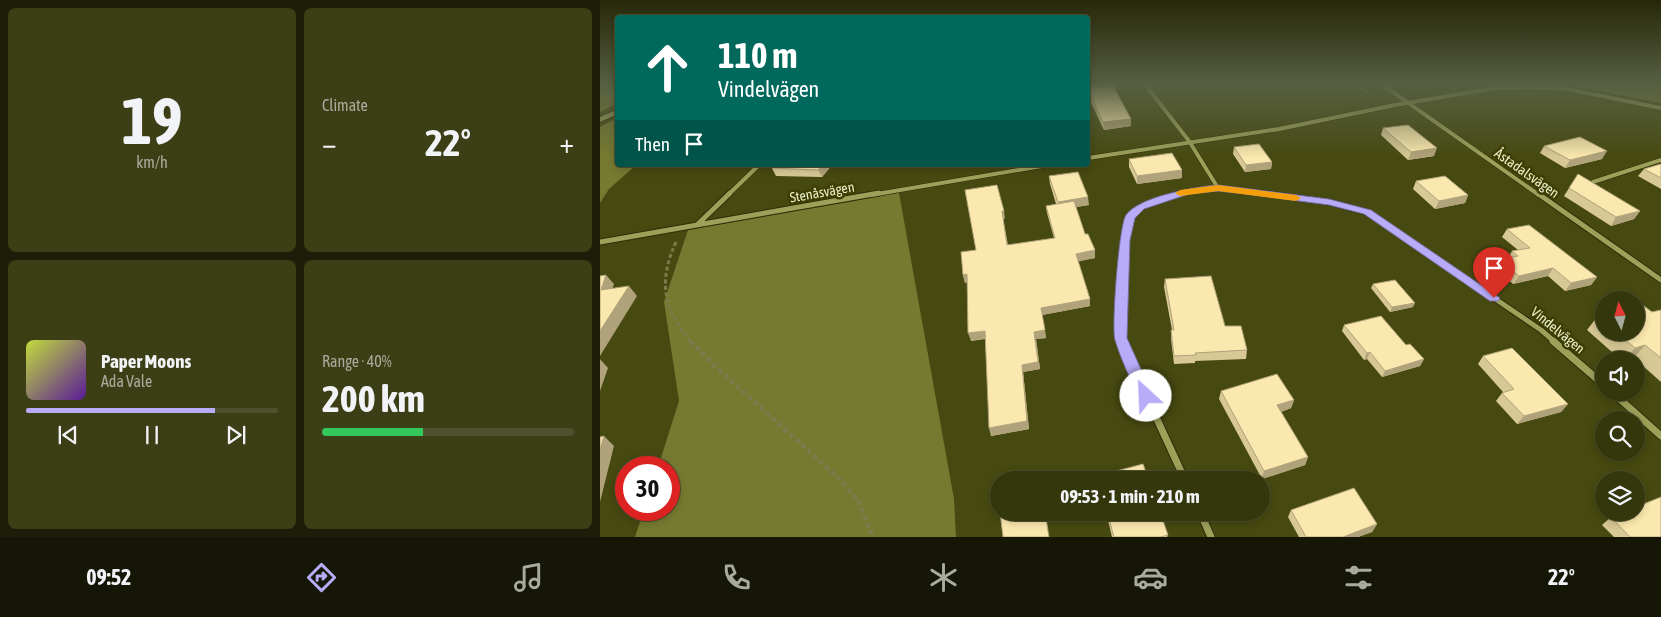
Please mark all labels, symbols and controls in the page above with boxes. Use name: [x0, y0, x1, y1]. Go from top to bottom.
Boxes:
icon: ahead: [635, 35, 700, 100]
text: 110 m: [718, 35, 797, 75]
text: Vindelvägen: [718, 76, 819, 102]
text: 19: [121, 83, 183, 158]
text: Climate: [322, 96, 368, 114]
text: 22°: [425, 121, 471, 164]
text: −: [322, 127, 337, 159]
text: +: [559, 127, 574, 159]
icon: arrive: [680, 130, 708, 158]
text: Then: [635, 133, 670, 155]
street label: Åstadalsvägen: [1492, 144, 1563, 201]
text: km/h: [136, 153, 168, 171]
street label: Stenåsvägen: [788, 178, 856, 206]
pin: [1473, 247, 1515, 298]
icon: arrive: [1480, 254, 1508, 282]
north arrow: [1595, 291, 1645, 341]
map controls: [1595, 291, 1645, 521]
street label: Vindelvägen: [1528, 303, 1588, 357]
text: Paper Moons: [101, 350, 191, 372]
button: sound: [1595, 351, 1645, 401]
text: Range · 40%: [322, 352, 392, 370]
position arrow: [1119, 369, 1171, 421]
text: Ada Vale: [101, 372, 152, 390]
text: 200 km: [322, 377, 425, 420]
button: search: [1595, 411, 1645, 461]
icon: previous: [54, 421, 82, 449]
icon: pause: [138, 421, 166, 449]
icon: next: [222, 421, 250, 449]
speed limit sign: 30: [615, 456, 680, 521]
button: layers: [1595, 471, 1645, 521]
text: 09:53 · 1 min · 210 m: [1060, 485, 1200, 507]
icon: directions: [304, 560, 339, 595]
icon: music: [511, 560, 546, 595]
icon: phone: [719, 560, 754, 595]
icon: climate: [926, 560, 961, 595]
icon: car: [1133, 560, 1168, 595]
icon: filters: [1341, 560, 1376, 595]
text: 09:52: [86, 564, 131, 590]
text: 22°: [1548, 564, 1575, 590]

